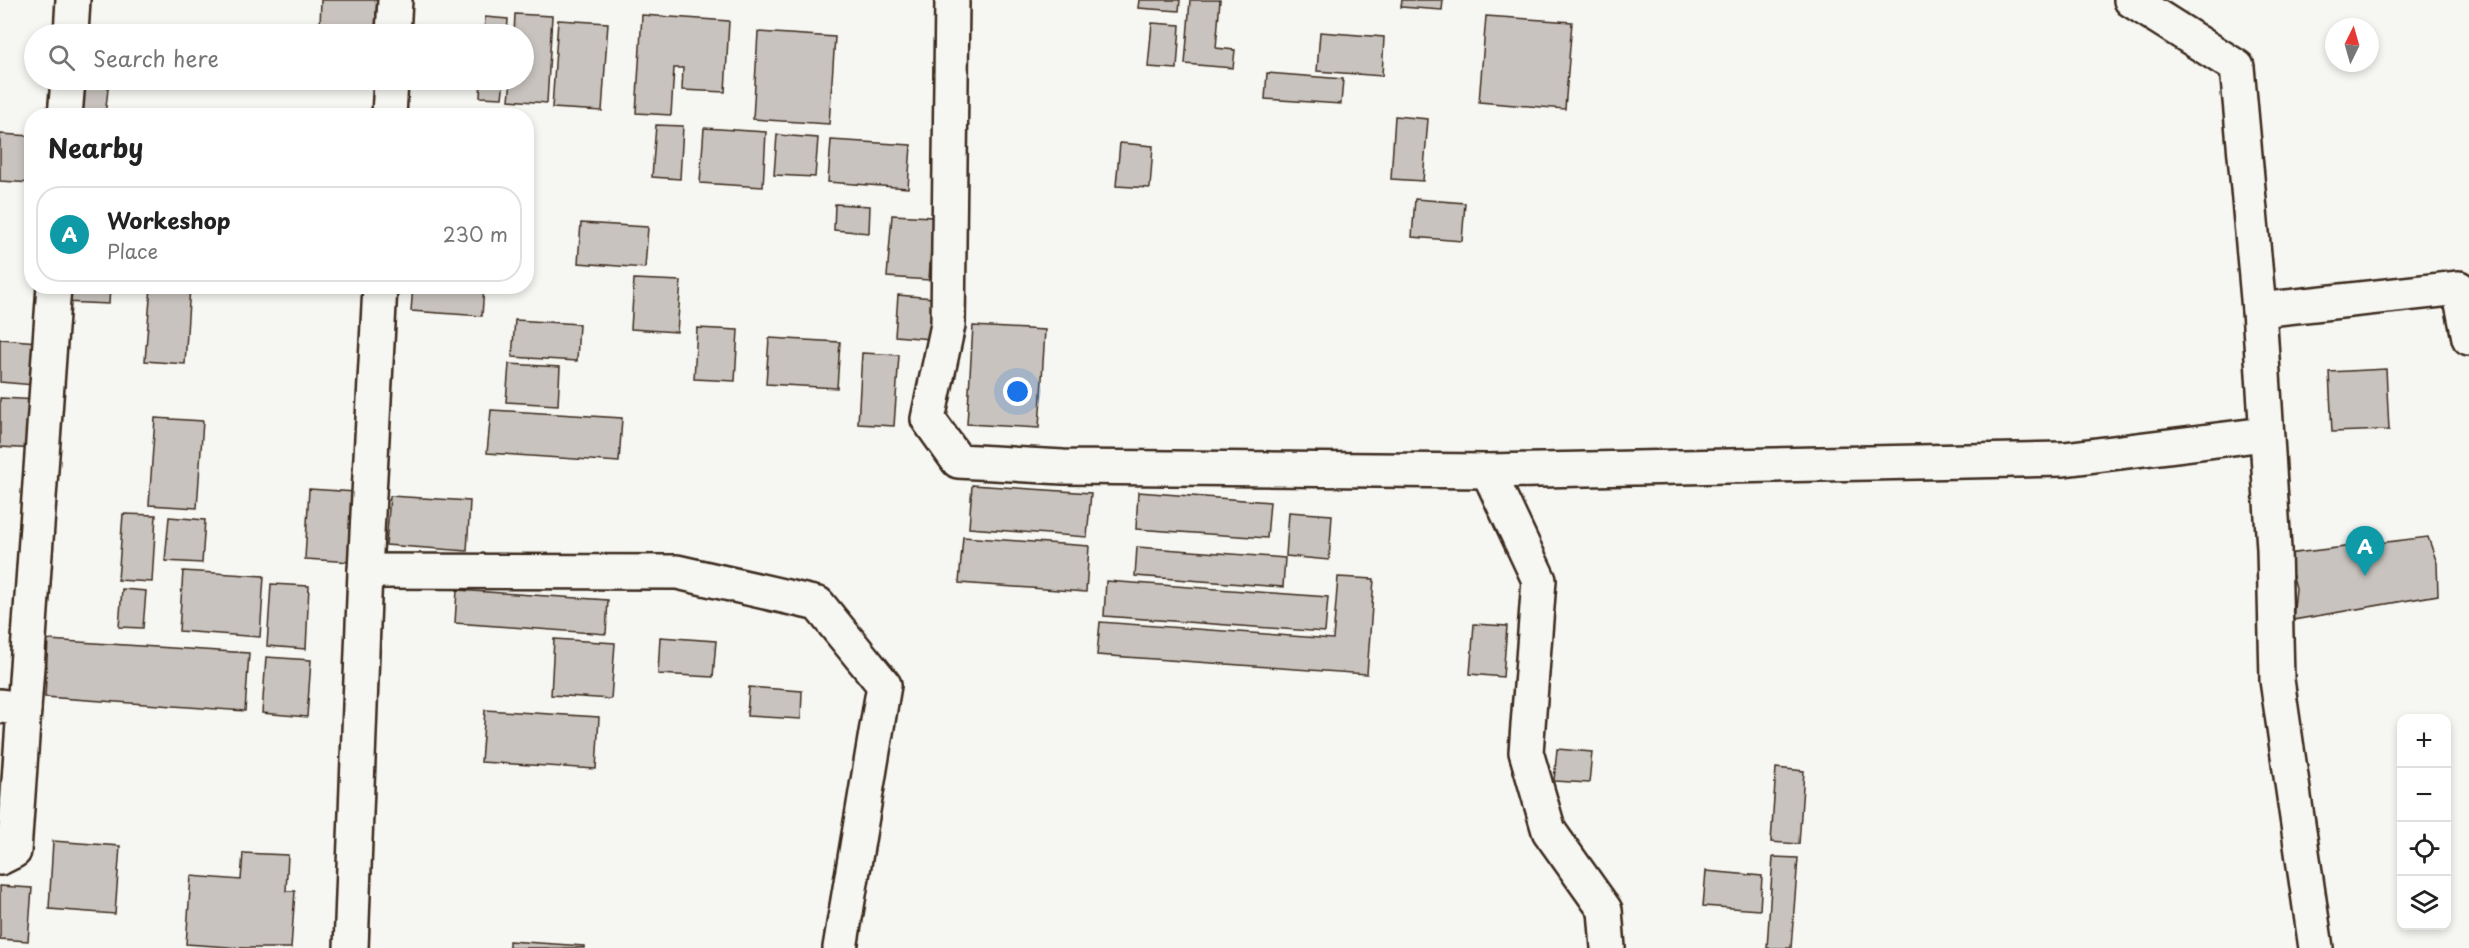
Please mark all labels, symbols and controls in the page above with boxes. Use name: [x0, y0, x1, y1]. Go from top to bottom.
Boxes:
north arrow: [2325, 18, 2379, 72]
search box: [24, 24, 534, 90]
icon: search: [45, 41, 78, 74]
text: Search here: [93, 41, 219, 74]
text: Nearby: [48, 128, 143, 167]
text: Workeshop: [107, 203, 231, 236]
text: A: [62, 219, 77, 249]
text: 230 m: [443, 219, 508, 249]
text: Place: [107, 236, 158, 266]
your location: [1003, 377, 1032, 406]
pin: A: [2346, 526, 2384, 576]
map controls: [2397, 714, 2451, 930]
button: +: [2397, 714, 2451, 768]
button: −: [2397, 768, 2451, 822]
button: locate: [2397, 822, 2451, 876]
button: layers: [2397, 876, 2451, 930]

